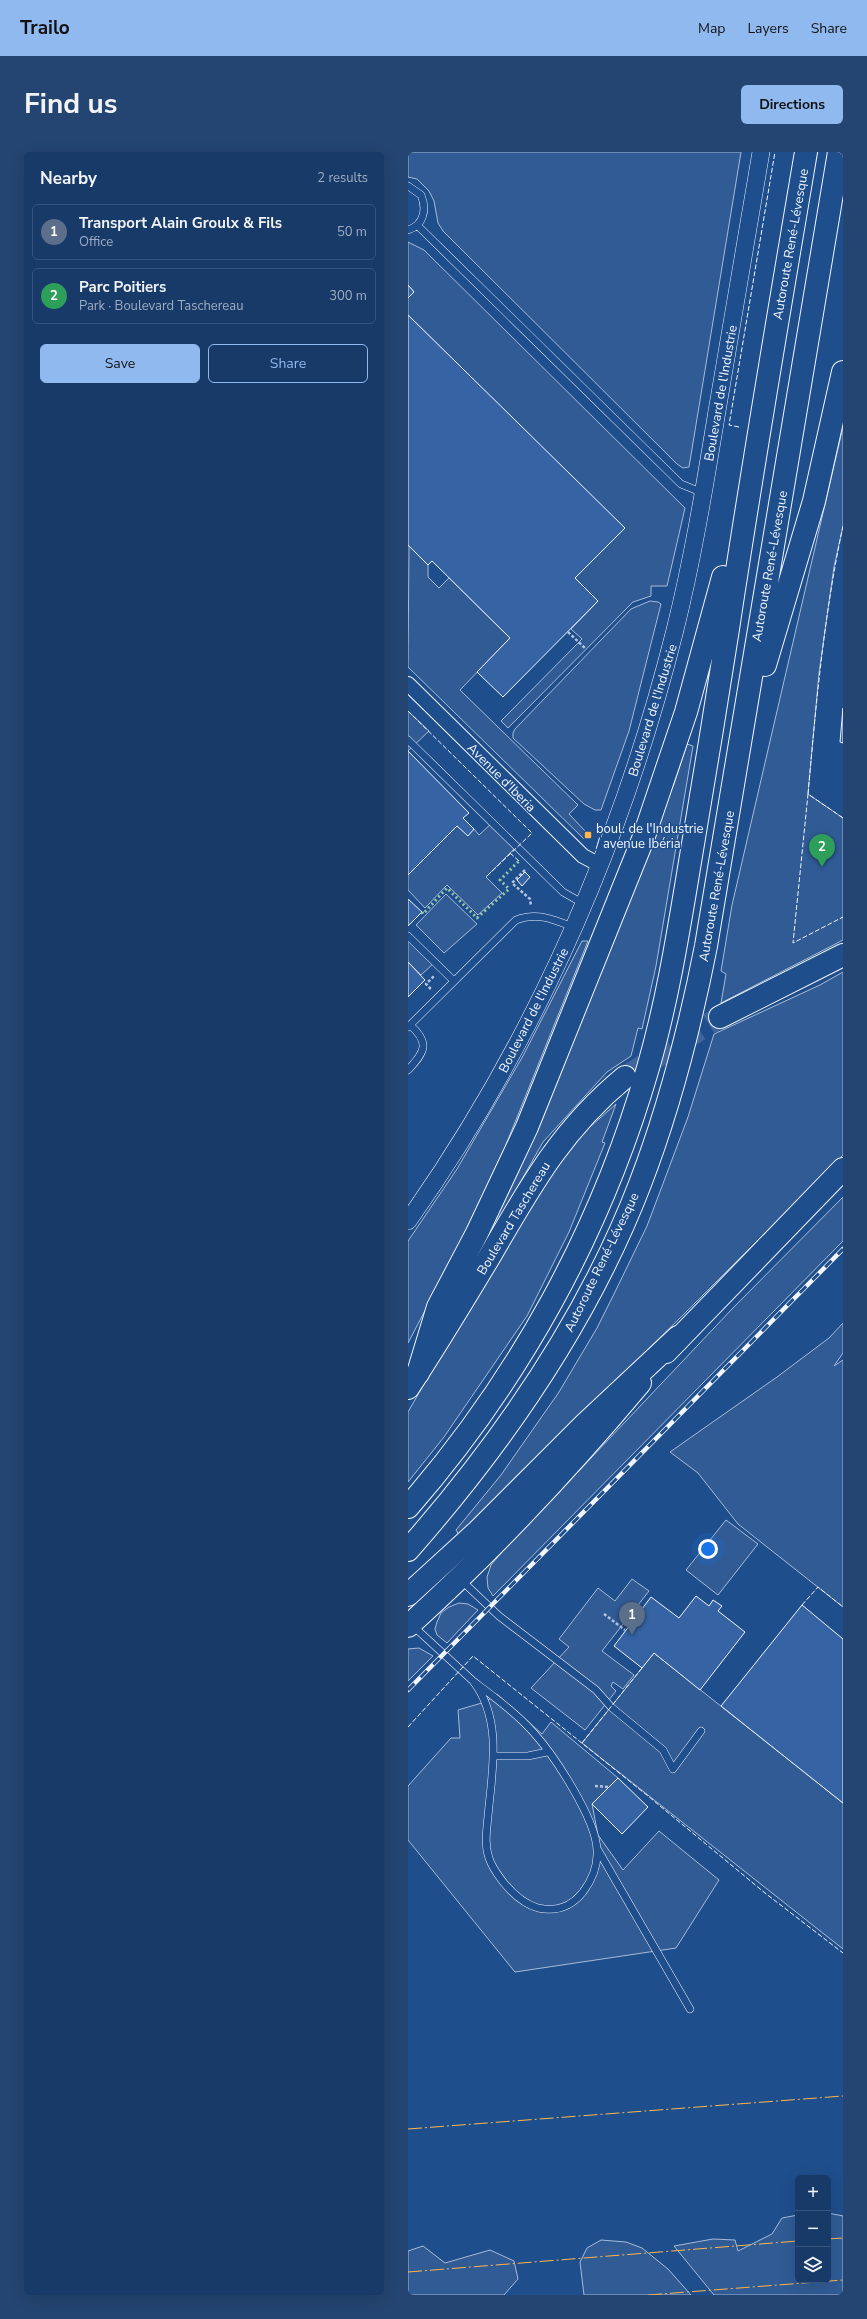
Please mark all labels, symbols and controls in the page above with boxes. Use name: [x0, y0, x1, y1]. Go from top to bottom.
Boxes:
text: Trailo: [20, 15, 70, 41]
text: Map: [698, 19, 725, 38]
text: Layers: [747, 19, 789, 38]
text: Share: [811, 19, 847, 38]
text: Find us: [24, 85, 118, 123]
button: Directions: [741, 85, 843, 124]
text: Nearby: [40, 167, 97, 190]
street label: Autoroute René-Lévesque: [769, 167, 813, 321]
text: 2 results: [317, 169, 368, 187]
text: Transport Alain Groulx & Fils: [79, 213, 282, 233]
text: 1: [50, 223, 58, 241]
text: 50 m: [337, 223, 367, 241]
text: Office: [79, 233, 113, 251]
text: Parc Poitiers: [79, 277, 166, 297]
text: 2: [50, 287, 58, 305]
text: 300 m: [329, 287, 367, 305]
text: Park · Boulevard Taschereau: [79, 297, 243, 315]
street label: Boulevard de l'Industrie: [700, 324, 742, 463]
button: Save: [40, 344, 200, 383]
button: Share: [208, 344, 368, 383]
street label: Autoroute René-Lévesque: [748, 489, 792, 643]
street label: Boulevard de l'Industrie: [624, 642, 682, 779]
street label: Avenue d'Iberia: [463, 739, 540, 816]
street label: Autoroute René-Lévesque: [695, 809, 739, 963]
place label: boul. de l'Industrie / avenue Ibéria: [595, 820, 703, 853]
marker: boul. de l'Industrie / avenue Ibéria: [583, 830, 593, 840]
pin: 2: [809, 834, 835, 867]
street label: Boulevard de l'Industrie: [495, 945, 573, 1076]
street label: Boulevard Taschereau: [473, 1159, 555, 1278]
street label: Autoroute René-Lévesque: [560, 1190, 644, 1335]
your location: [698, 1539, 718, 1559]
pin: 1: [619, 1602, 645, 1635]
map controls: [795, 2175, 831, 2283]
button: +: [795, 2175, 831, 2211]
button: −: [795, 2211, 831, 2247]
button: layers: [795, 2247, 831, 2283]

